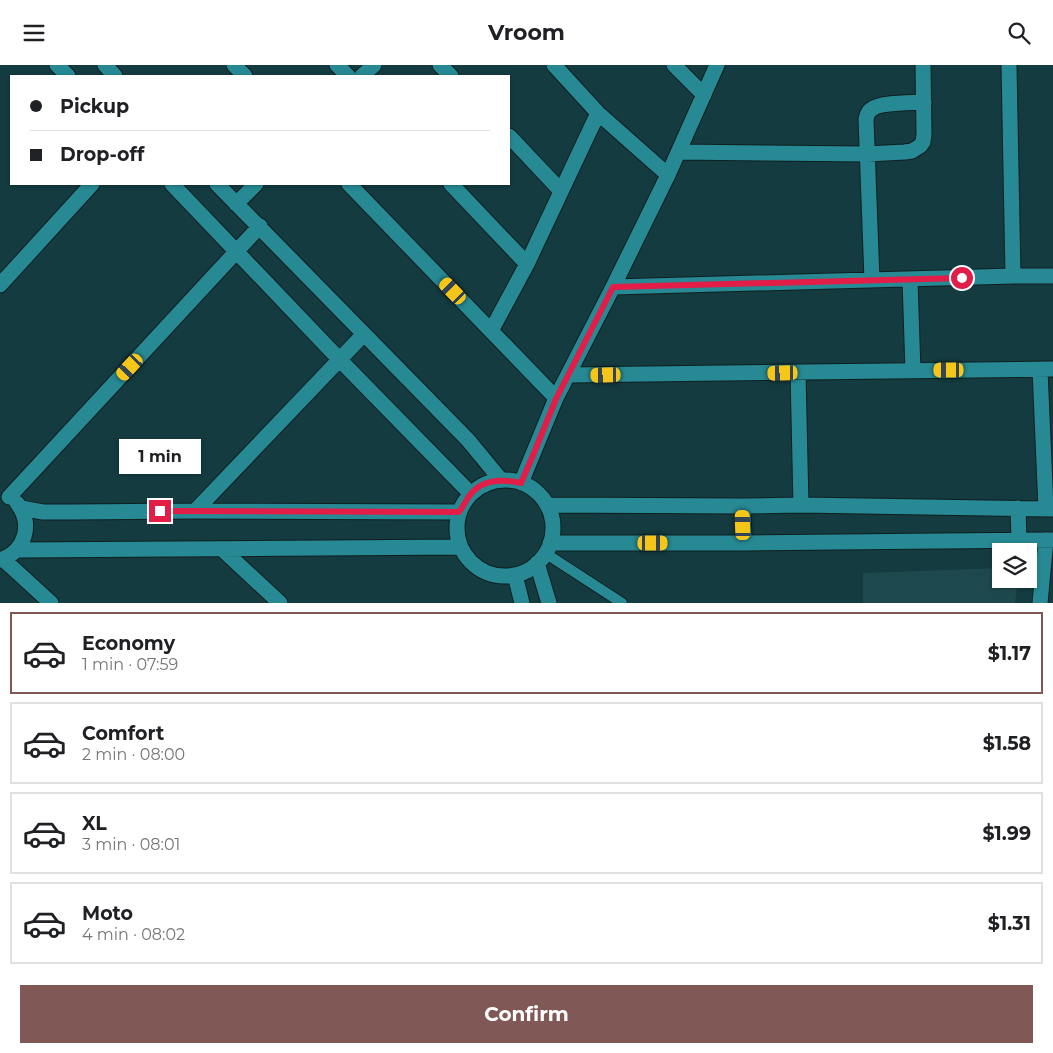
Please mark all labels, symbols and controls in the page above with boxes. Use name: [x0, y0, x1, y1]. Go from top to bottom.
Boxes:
icon: menu: [20, 19, 48, 47]
text: Vroom: [488, 19, 565, 46]
icon: search: [1005, 19, 1033, 47]
text: Pickup: [60, 95, 129, 118]
text: Drop-off: [60, 143, 144, 166]
route start: [951, 267, 973, 289]
car: [437, 275, 468, 307]
car: [114, 351, 145, 383]
car: [934, 363, 964, 378]
car: [767, 365, 798, 381]
car: [590, 367, 621, 383]
callout: 1 min: [119, 439, 201, 473]
text: 1 min: [138, 447, 182, 466]
route end: [149, 500, 171, 522]
car: [734, 510, 751, 540]
car: [638, 536, 668, 551]
map controls: [992, 543, 1037, 588]
button: layers: [992, 543, 1037, 588]
icon: car: [22, 631, 67, 676]
text: Economy: [82, 632, 175, 655]
text: $1.17: [988, 642, 1031, 665]
text: 1 min · 07:59: [82, 655, 178, 674]
icon: car: [22, 721, 67, 766]
text: Comfort: [82, 722, 164, 745]
text: $1.58: [983, 732, 1031, 755]
text: 2 min · 08:00: [82, 745, 185, 764]
icon: car: [22, 811, 67, 856]
text: XL: [82, 812, 107, 835]
text: $1.99: [982, 822, 1031, 845]
text: 3 min · 08:01: [82, 835, 180, 854]
icon: car: [22, 901, 67, 946]
text: Moto: [82, 902, 133, 925]
text: $1.31: [988, 912, 1031, 935]
text: 4 min · 08:02: [82, 925, 185, 944]
button: Confirm: [20, 985, 1033, 1043]

